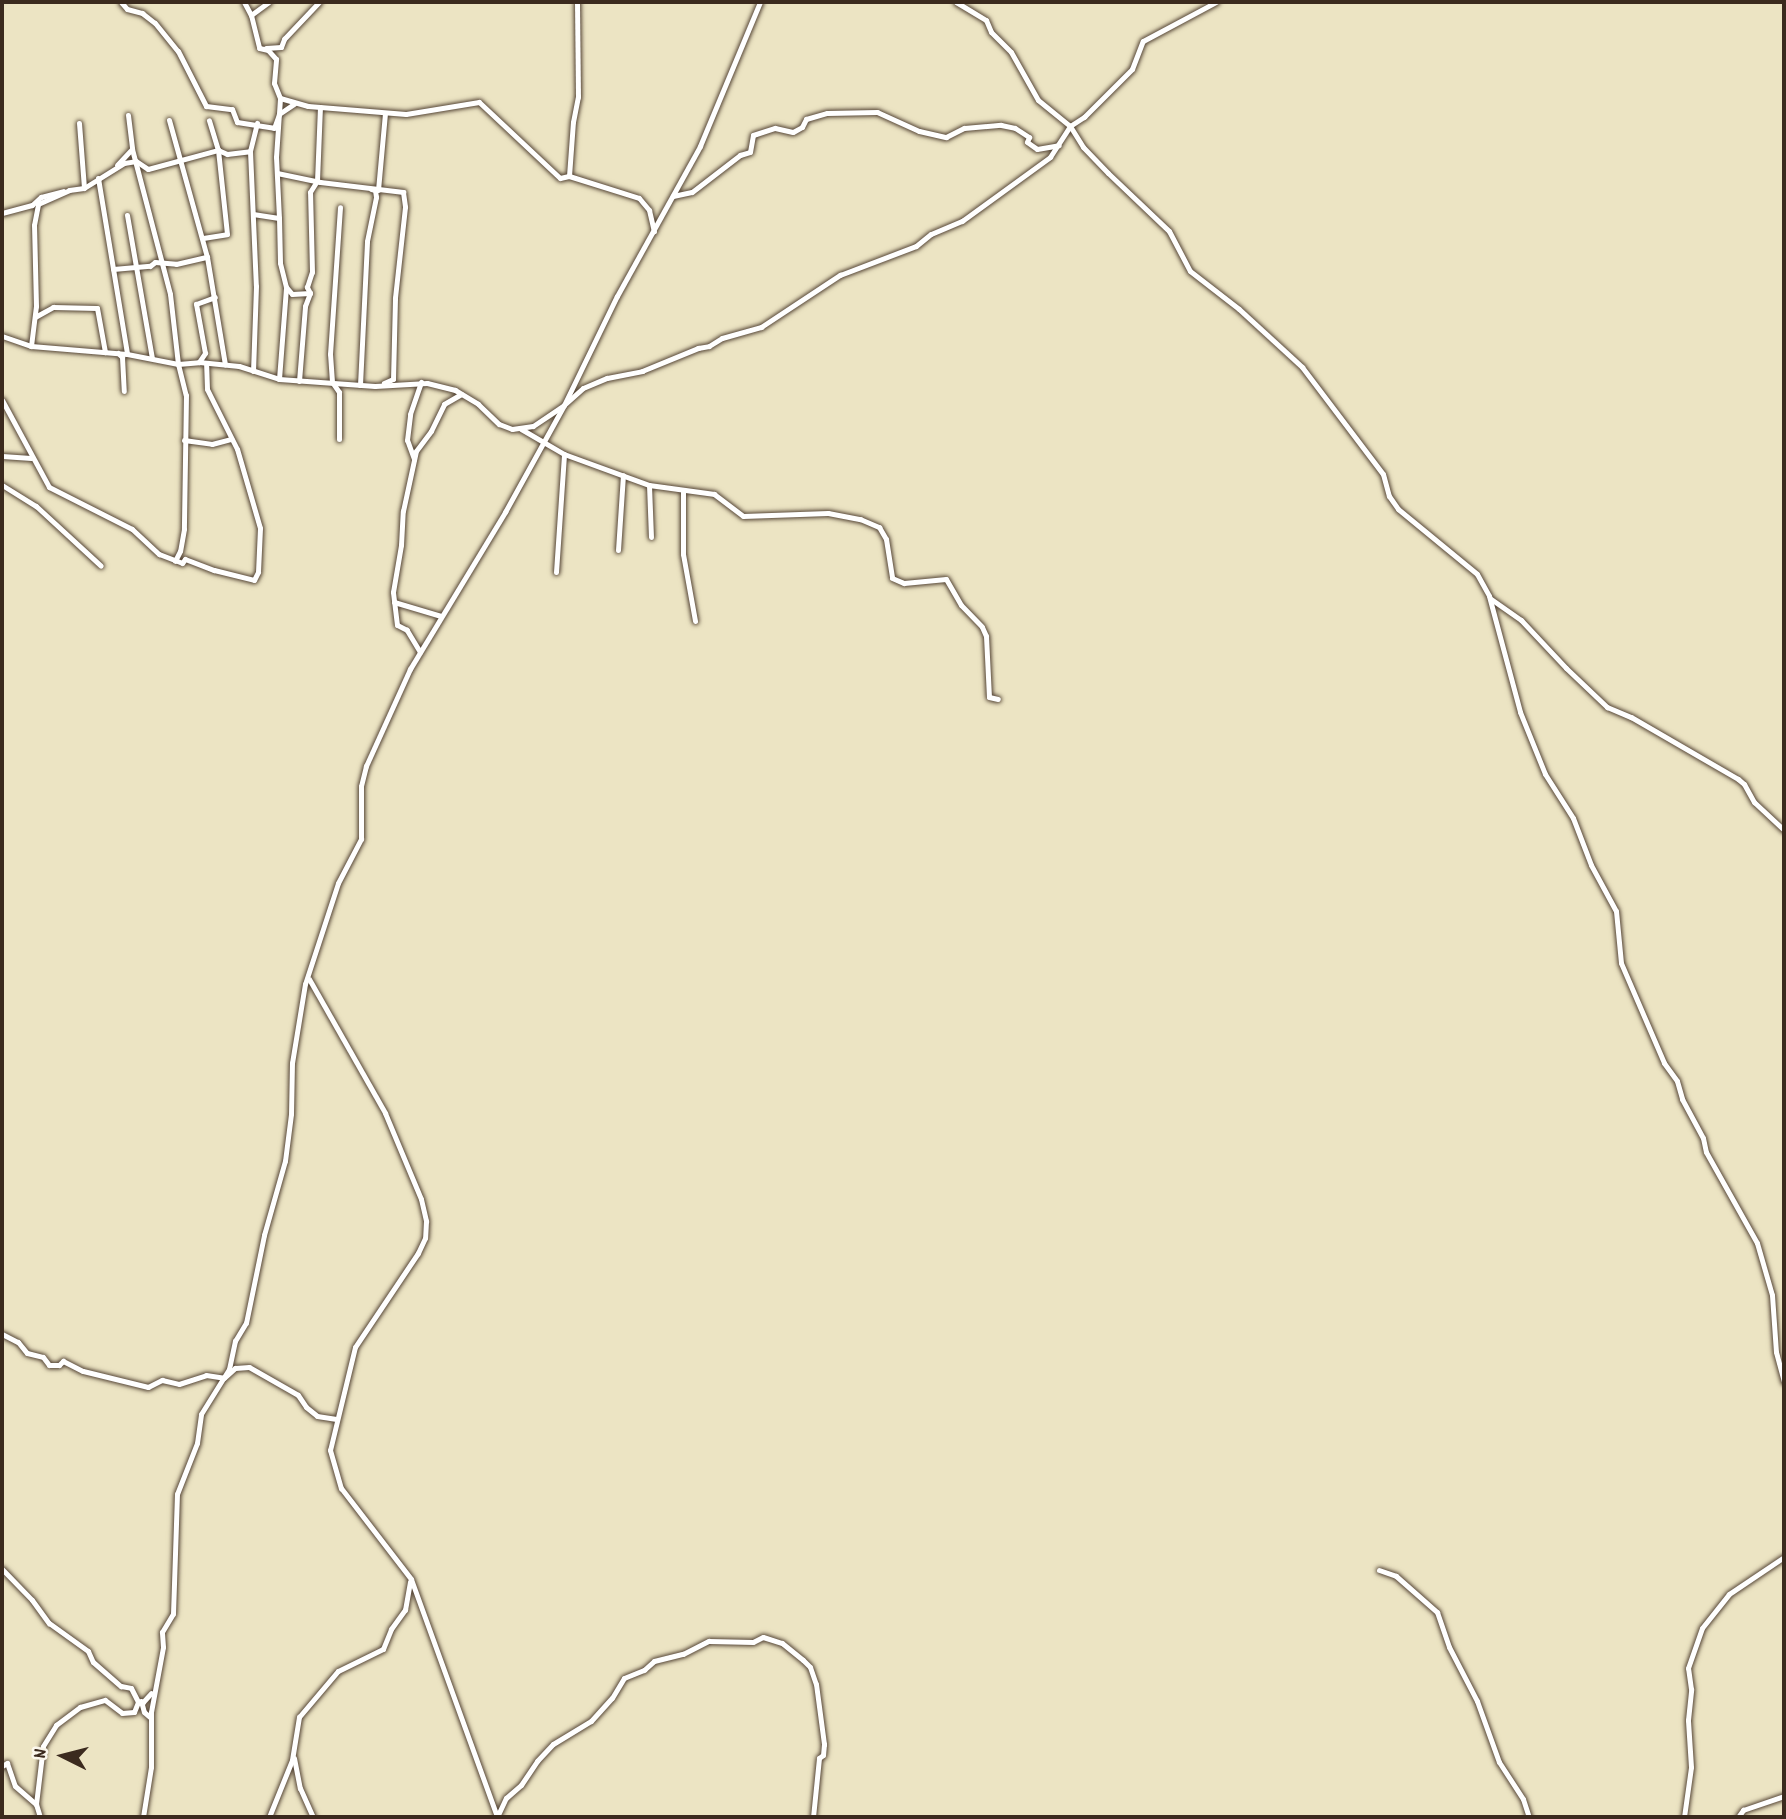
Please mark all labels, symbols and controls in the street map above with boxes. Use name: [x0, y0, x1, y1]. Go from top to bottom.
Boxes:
north arrow: [28, 1721, 98, 1791]
text: N: [28, 1748, 56, 1760]

